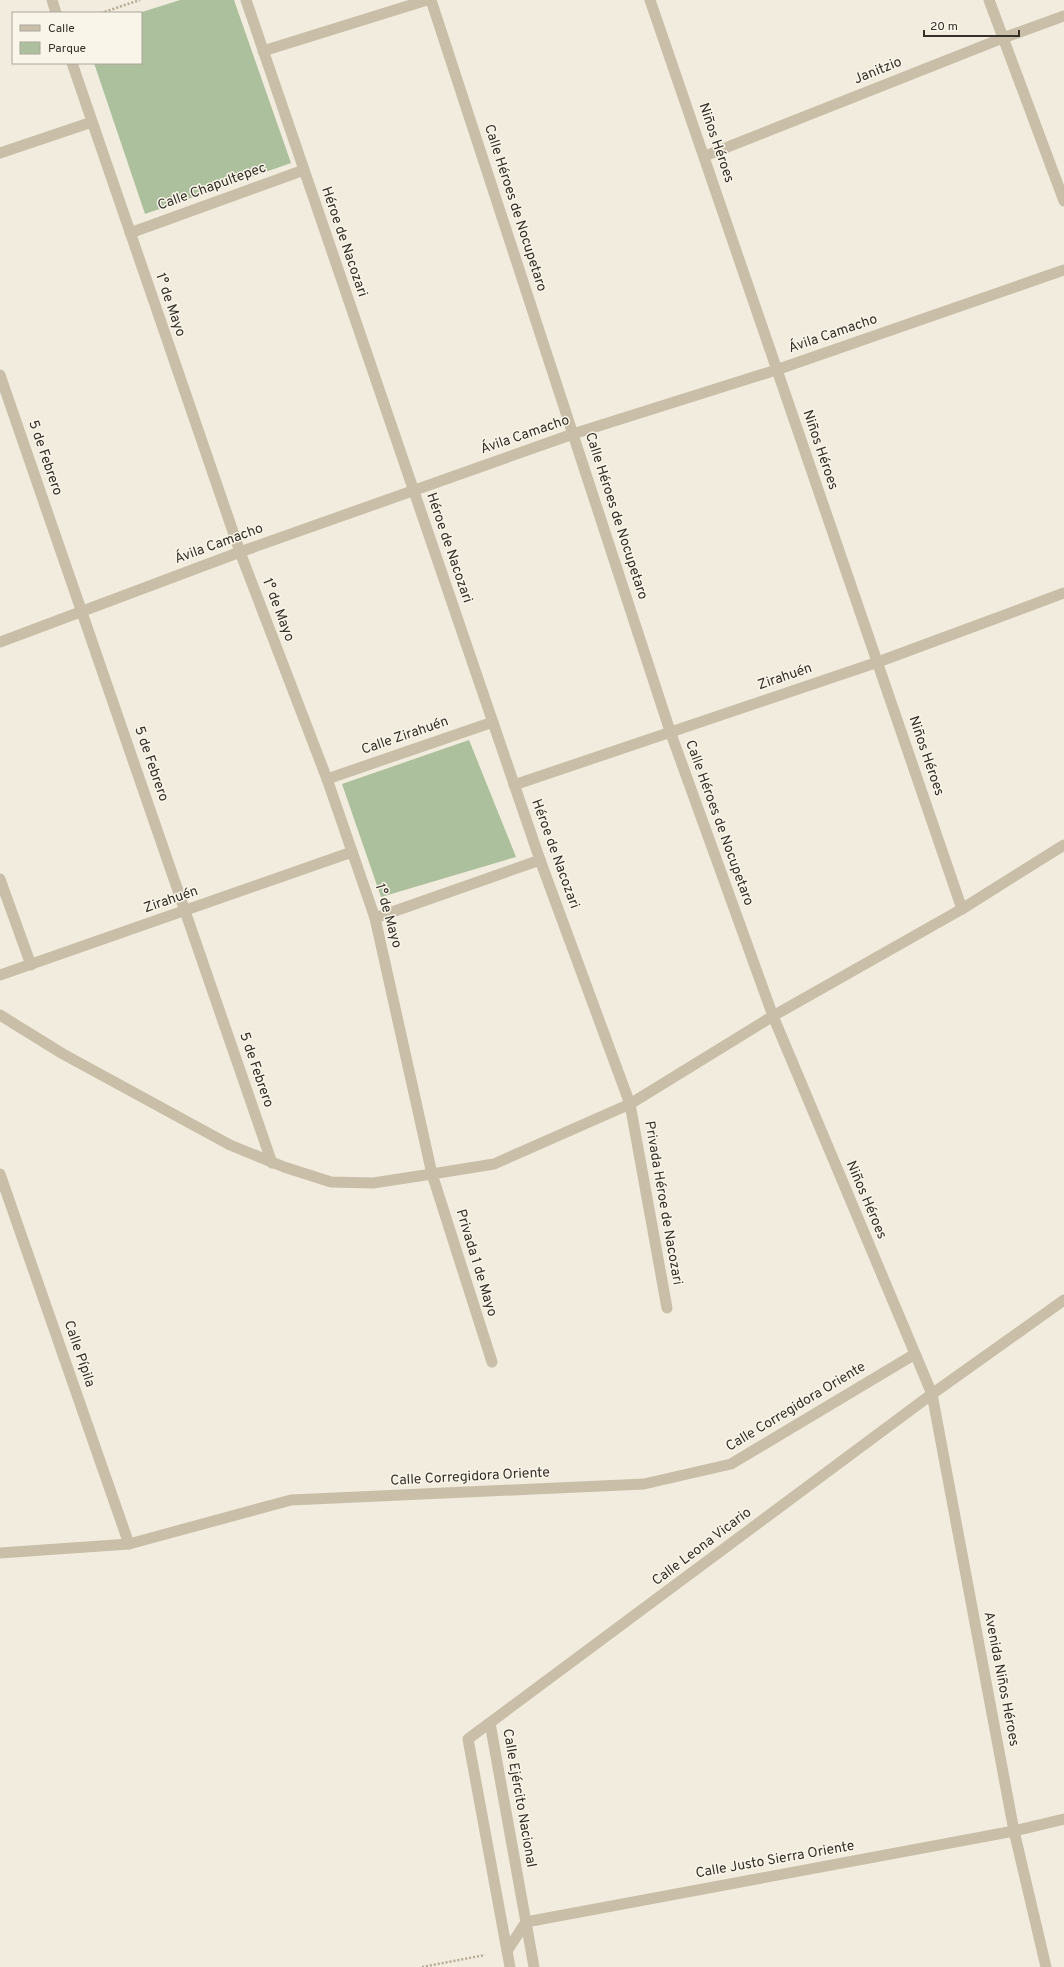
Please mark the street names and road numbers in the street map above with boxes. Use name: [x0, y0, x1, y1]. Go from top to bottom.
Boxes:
street label: Janitzio: [852, 54, 905, 88]
street label: Niños Héroes: [694, 101, 738, 185]
street label: Calle Héroes de Nocupetaro: [480, 122, 550, 294]
street label: Calle Chapultepec: [155, 159, 269, 215]
street label: Héroe de Nacozari: [317, 185, 371, 299]
street label: 1° de Mayo: [151, 271, 189, 339]
street label: Ávila Camacho: [786, 310, 880, 357]
street label: Niños Héroes: [798, 408, 842, 492]
street label: Ávila Camacho: [478, 411, 572, 458]
street label: 5 de Febrero: [24, 418, 66, 498]
street label: Calle Héroes de Nocupetaro: [581, 430, 651, 602]
street label: Héroe de Nacozari: [422, 491, 476, 605]
street label: Ávila Camacho: [172, 519, 266, 568]
street label: 1° de Mayo: [258, 576, 298, 644]
street label: Zirahuén: [756, 660, 814, 694]
street label: Calle Zirahuén: [359, 713, 451, 759]
street label: Niños Héroes: [904, 714, 948, 798]
street label: 5 de Febrero: [130, 724, 172, 804]
street label: Calle Héroes de Nocupetaro: [681, 738, 757, 908]
street label: Héroe de Nacozari: [527, 797, 583, 911]
street label: 1° de Mayo: [371, 882, 405, 950]
street label: Zirahuén: [142, 883, 200, 917]
street label: 5 de Febrero: [235, 1030, 277, 1110]
street label: Privada Héroe de Nacozari: [640, 1120, 686, 1286]
street label: Niños Héroes: [842, 1158, 890, 1242]
street label: Privada 1 de Mayo: [452, 1207, 500, 1319]
street label: Calle Pípila: [60, 1318, 98, 1390]
street label: Calle Corregidora Oriente: [723, 1359, 869, 1455]
street label: Calle Corregidora Oriente: [390, 1464, 550, 1490]
street label: Calle Leona Vicario: [649, 1504, 755, 1590]
street label: Avenida Niños Héroes: [980, 1610, 1022, 1748]
street label: Calle Ejército Nacional: [498, 1727, 540, 1869]
street label: Calle Justo Sierra Oriente: [694, 1838, 856, 1882]

